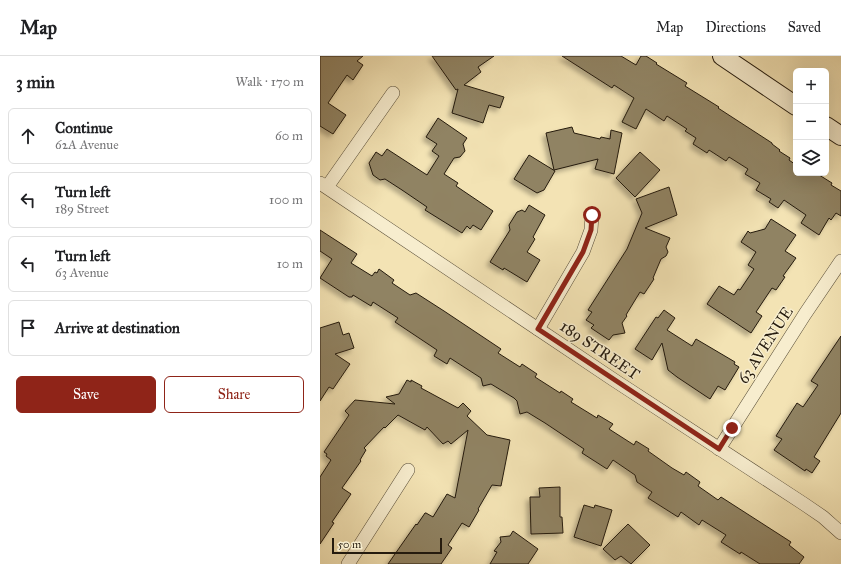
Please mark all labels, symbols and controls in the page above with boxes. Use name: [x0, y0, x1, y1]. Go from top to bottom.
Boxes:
text: Map: [20, 16, 57, 39]
text: Map: [656, 19, 683, 36]
text: Directions: [705, 19, 766, 36]
text: Saved: [788, 19, 821, 36]
map controls: [793, 68, 829, 176]
button: +: [793, 68, 829, 104]
text: 3 min: [16, 72, 55, 93]
text: Walk · 170 m: [235, 74, 304, 90]
button: −: [793, 104, 829, 140]
text: Continue: [55, 119, 113, 137]
icon: ahead: [17, 125, 39, 147]
text: 60 m: [275, 128, 303, 144]
text: 62A Avenue: [55, 137, 119, 153]
button: layers: [793, 140, 829, 176]
text: Turn left: [55, 183, 111, 201]
icon: left: [17, 189, 39, 211]
text: 100 m: [269, 192, 303, 208]
text: 189 Street: [55, 201, 109, 217]
route start: [583, 206, 601, 224]
text: Turn left: [55, 247, 111, 265]
icon: left: [17, 253, 39, 275]
text: 10 m: [277, 256, 303, 272]
text: 63 Avenue: [55, 265, 109, 281]
street label: 63 AVENUE: [733, 303, 797, 387]
street label: 189 STREET: [556, 316, 644, 384]
icon: arrive: [17, 317, 39, 339]
text: Arrive at destination: [55, 319, 180, 337]
button: Save: [16, 376, 156, 413]
button: Share: [164, 376, 304, 413]
route end: [723, 419, 741, 437]
scale bar: [332, 536, 442, 555]
text: 50 m: [338, 538, 361, 551]

